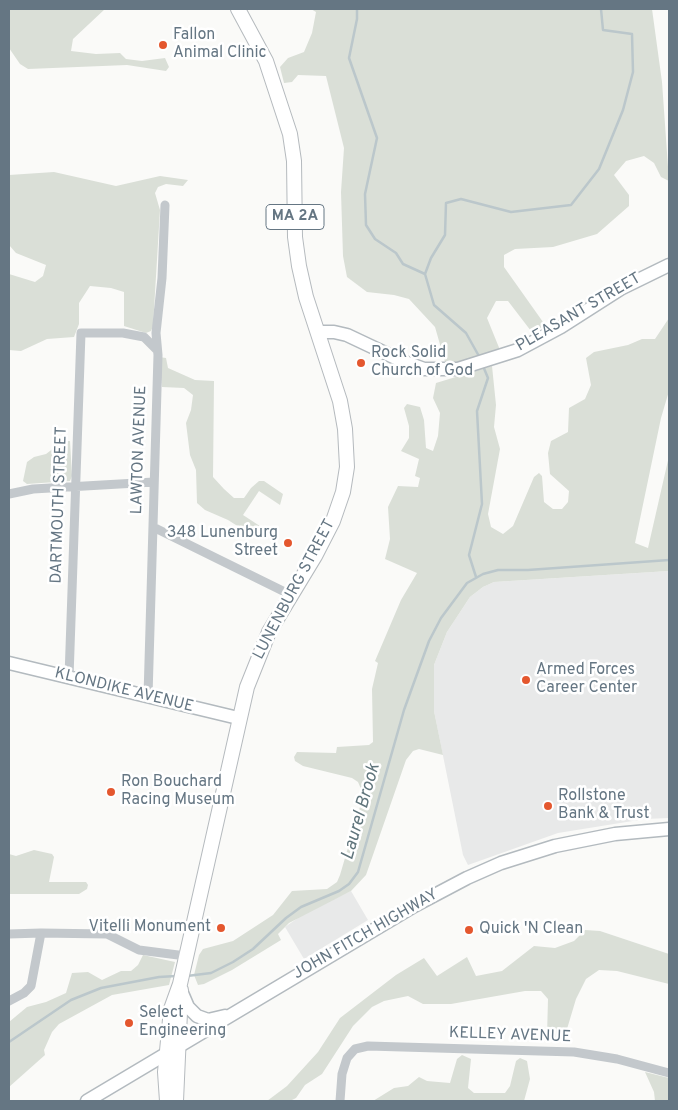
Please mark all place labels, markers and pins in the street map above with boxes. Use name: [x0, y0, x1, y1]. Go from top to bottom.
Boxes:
place label: Fallon Animal Clinic: [173, 26, 267, 64]
marker: Fallon Animal Clinic: [157, 39, 169, 51]
place label: Rock Solid Church of God: [371, 344, 473, 382]
marker: Rock Solid Church of God: [355, 357, 367, 369]
place label: 348 Lunenburg Street: [167, 524, 278, 562]
marker: 348 Lunenburg Street: [282, 537, 294, 549]
place label: Armed Forces Career Center: [536, 661, 637, 699]
marker: Armed Forces Career Center: [520, 674, 532, 686]
place label: Ron Bouchard Racing Museum: [121, 773, 235, 811]
marker: Ron Bouchard Racing Museum: [105, 786, 117, 798]
place label: Rollstone Bank & Trust: [558, 787, 650, 825]
marker: Rollstone Bank & Trust: [542, 800, 554, 812]
place label: Vitelli Monument: [89, 918, 211, 938]
place label: Quick 'N Clean: [479, 920, 583, 940]
marker: Vitelli Monument: [215, 922, 227, 934]
marker: Quick 'N Clean: [463, 924, 475, 936]
place label: Select Engineering: [139, 1004, 226, 1042]
marker: Select Engineering: [123, 1017, 135, 1029]

